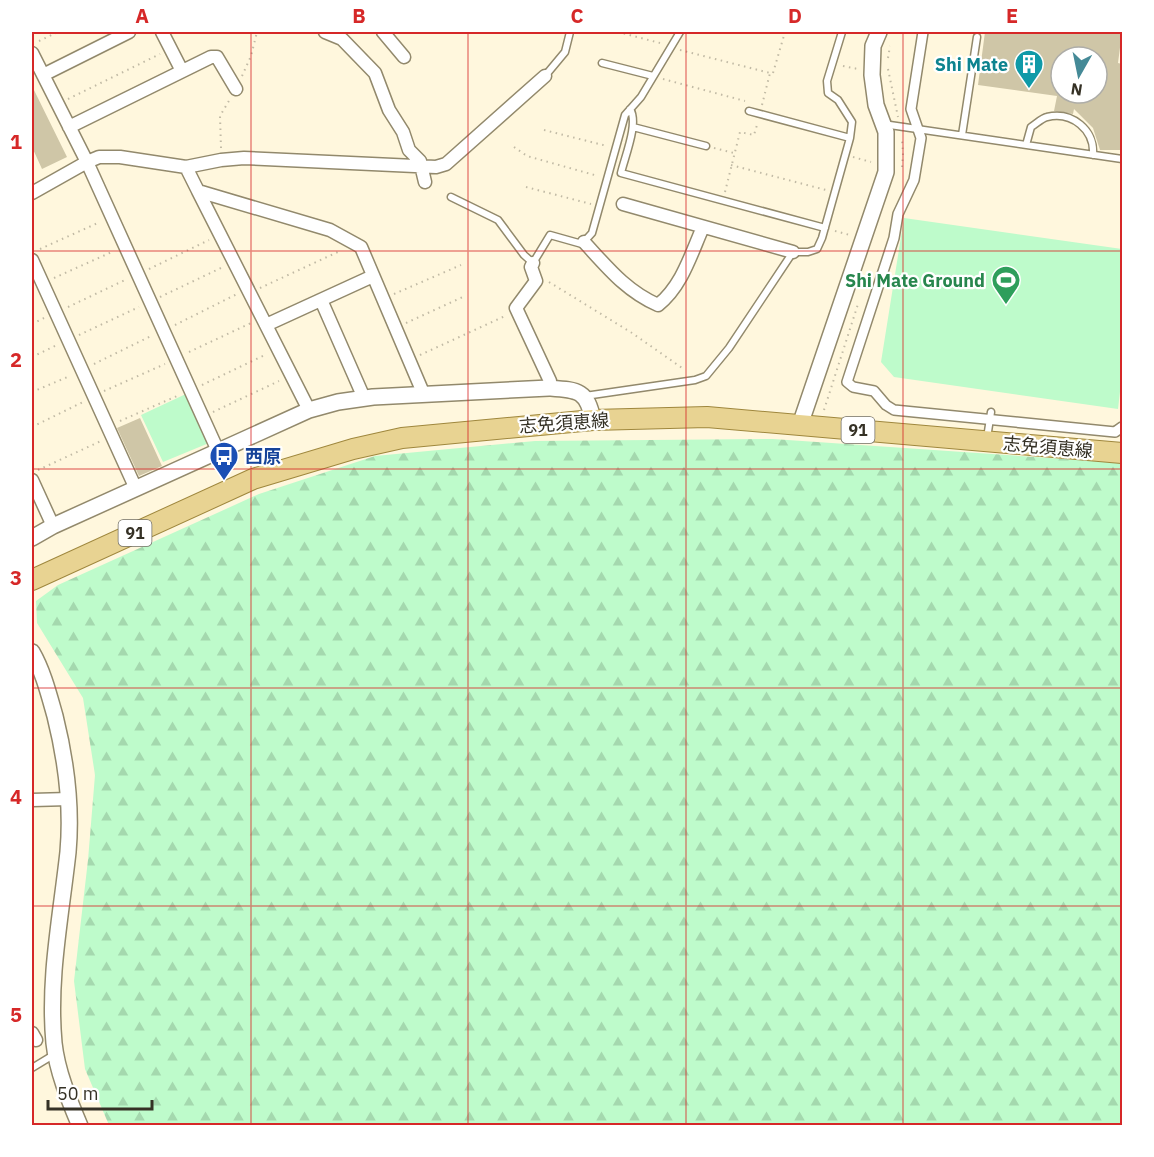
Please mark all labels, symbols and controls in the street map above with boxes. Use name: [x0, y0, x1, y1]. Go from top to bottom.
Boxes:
text: A: [135, 2, 149, 29]
text: B: [352, 2, 366, 29]
text: C: [570, 2, 584, 29]
text: D: [788, 2, 802, 29]
text: E: [1006, 2, 1018, 29]
north arrow: [1049, 45, 1109, 105]
building icon: Shi Mate: [1013, 48, 1045, 90]
place label: Shi Mate: [935, 53, 1008, 76]
text: N: [1069, 79, 1084, 101]
text: 1: [10, 128, 22, 155]
sports icon: Shi Mate Ground: [990, 264, 1022, 306]
place label: Shi Mate Ground: [845, 269, 985, 292]
text: 2: [10, 346, 22, 373]
street label: 志免須恵線: [518, 408, 610, 438]
road number: 91: [842, 417, 874, 443]
street label: 志免須恵線: [1002, 432, 1094, 462]
bus stop icon: 西原: [208, 440, 240, 482]
place label: 西原: [245, 445, 281, 468]
road number: 91: [118, 520, 152, 546]
text: 3: [10, 564, 22, 591]
text: 4: [10, 783, 22, 810]
text: 5: [10, 1001, 22, 1028]
scale bar: [48, 1073, 152, 1111]
text: 50 m: [57, 1082, 99, 1105]

